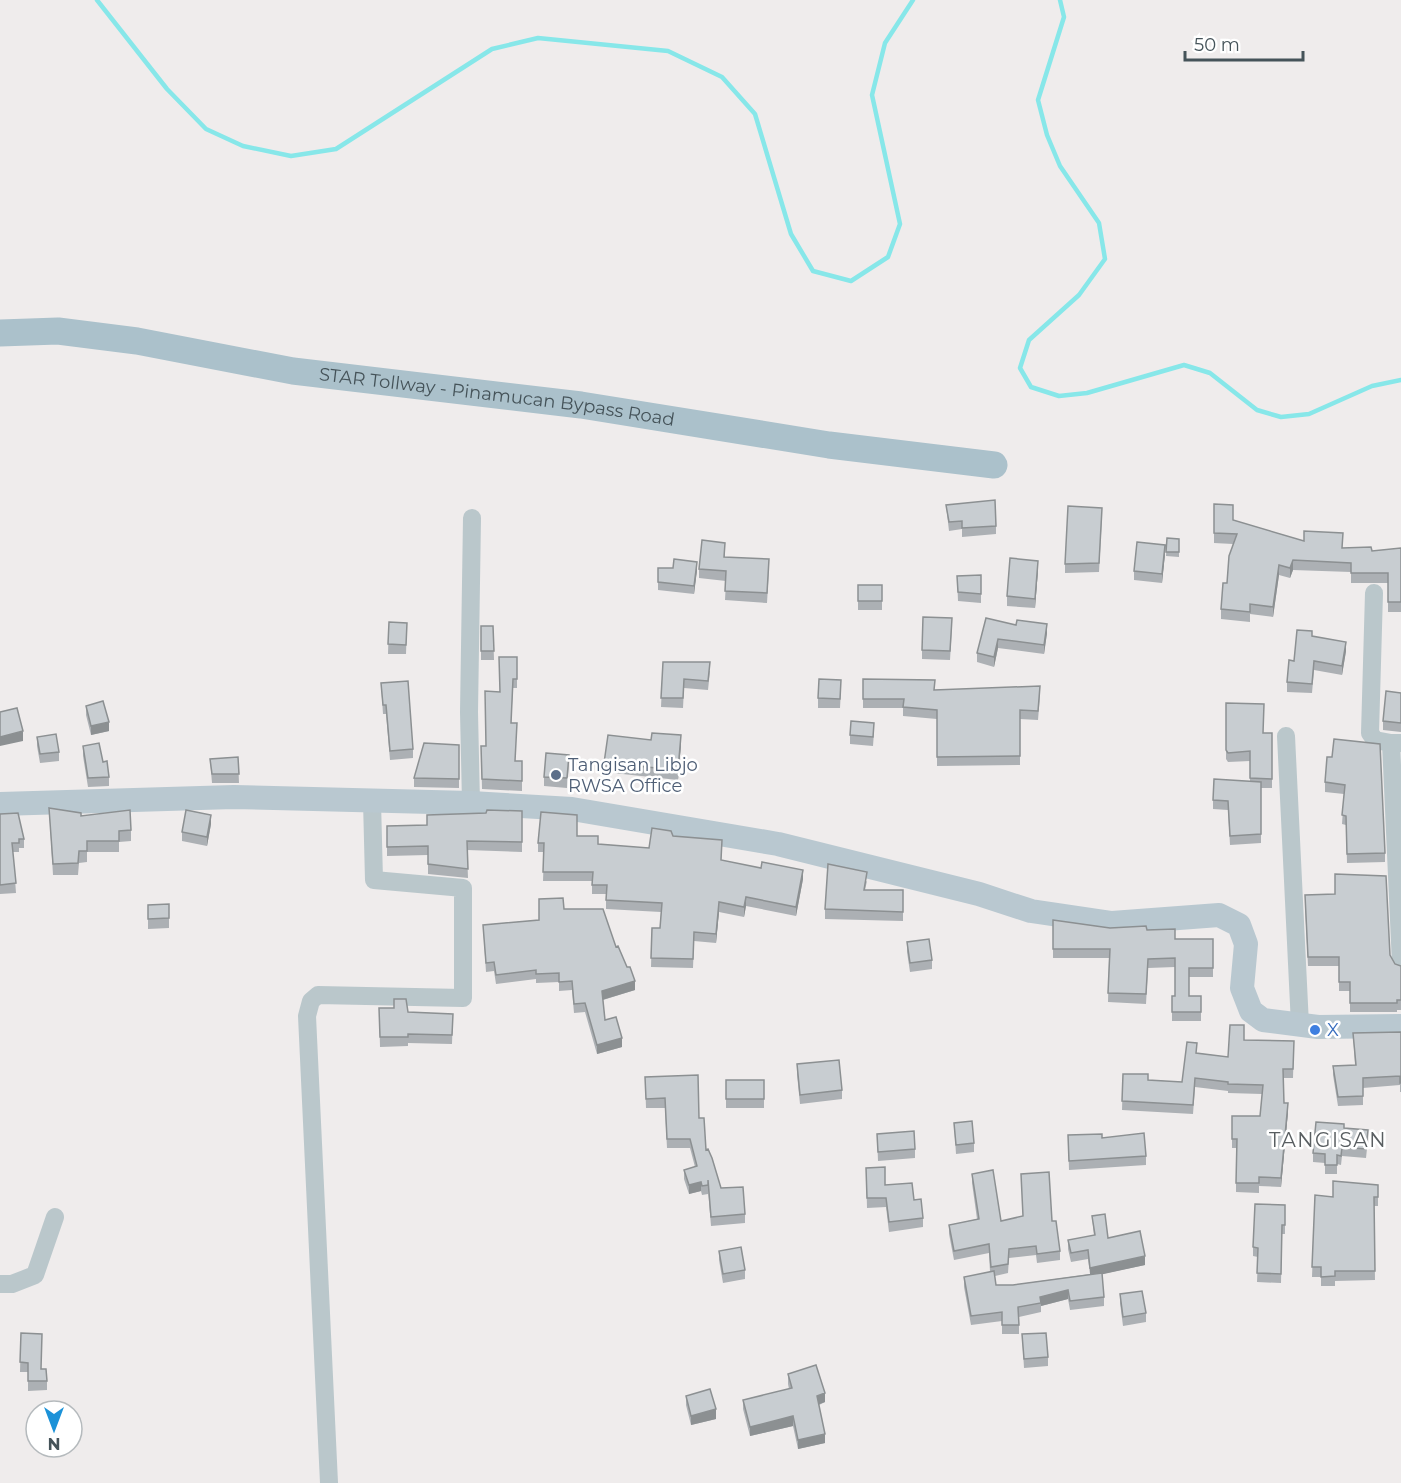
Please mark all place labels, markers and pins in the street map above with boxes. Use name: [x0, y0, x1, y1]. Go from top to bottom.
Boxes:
place label: Tangisan Libjo RWSA Office: [568, 754, 698, 797]
marker: Tangisan Libjo RWSA Office: [549, 768, 563, 782]
place label: X: [1327, 1019, 1339, 1041]
marker: X: [1308, 1023, 1322, 1037]

